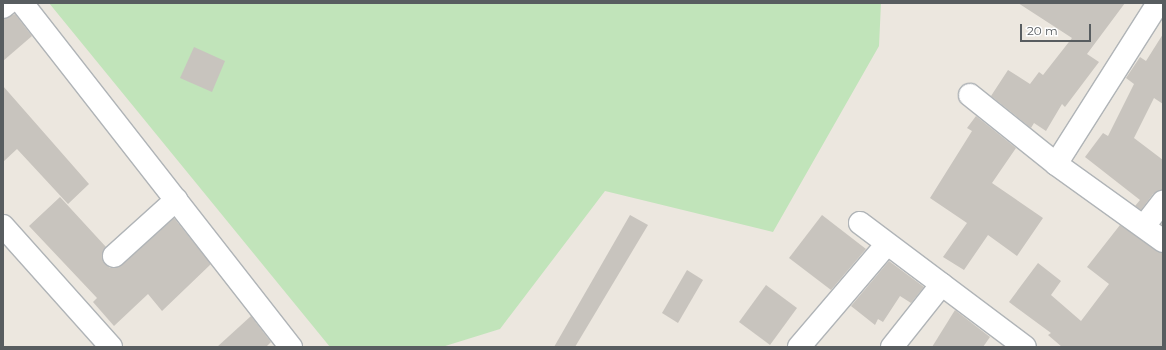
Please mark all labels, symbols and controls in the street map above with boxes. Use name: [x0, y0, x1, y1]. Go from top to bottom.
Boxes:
scale bar: [1022, 16, 1093, 42]
text: 20 m: [1027, 23, 1058, 38]

